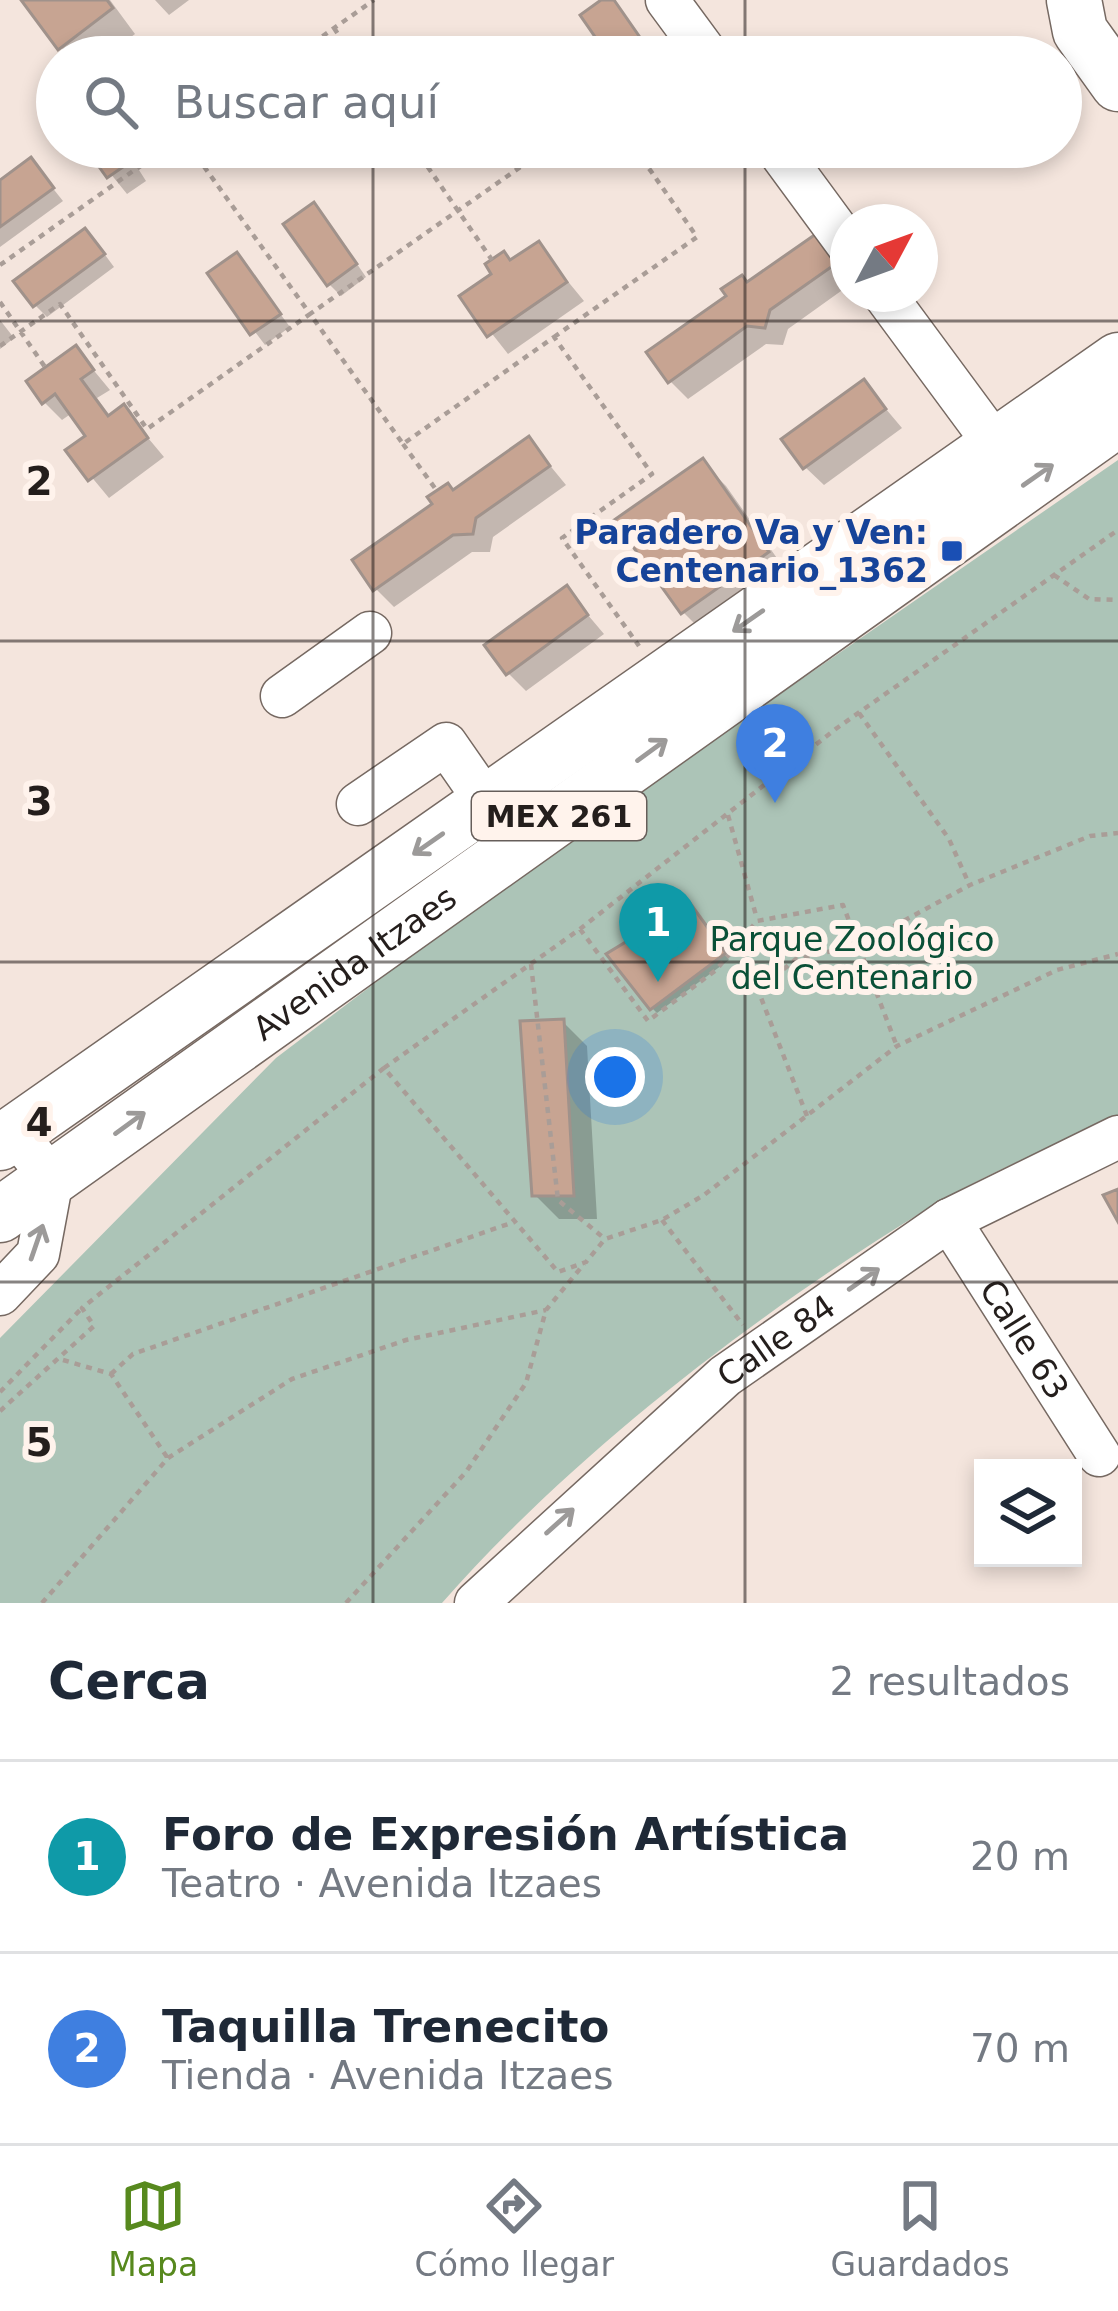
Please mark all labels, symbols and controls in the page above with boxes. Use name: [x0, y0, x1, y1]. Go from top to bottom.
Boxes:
search box: [36, 36, 1082, 168]
icon: search: [78, 69, 144, 135]
text: Buscar aquí: [174, 76, 439, 129]
north arrow: [830, 204, 938, 312]
text: 2: [25, 459, 53, 504]
one-way arrow: [1021, 463, 1054, 488]
place label: Paradero Va y Ven: Centenario_1362: [574, 513, 928, 590]
marker: Paradero Va y Ven: Centenario_1362: [939, 538, 965, 564]
one-way arrow: [731, 608, 765, 633]
pin: 2: [736, 704, 814, 803]
one-way arrow: [635, 737, 668, 763]
text: 3: [25, 779, 53, 824]
road number: MEX 261: [472, 792, 646, 840]
one-way arrow: [412, 831, 445, 857]
street label: Avenida Itzaes: [245, 877, 463, 1048]
pin: 1: [619, 883, 697, 982]
park label: Parque Zoológico del Centenario: [709, 920, 995, 997]
your location: [585, 1047, 645, 1107]
text: 4: [25, 1100, 53, 1145]
one-way arrow: [112, 1111, 146, 1136]
one-way arrow: [28, 1224, 50, 1262]
one-way arrow: [847, 1267, 881, 1292]
street label: Calle 63: [972, 1272, 1077, 1406]
street label: Calle 84: [710, 1286, 842, 1395]
text: 5: [25, 1420, 53, 1465]
map controls: [974, 1459, 1082, 1567]
button: layers: [974, 1459, 1082, 1567]
one-way arrow: [544, 1508, 574, 1535]
text: Cerca: [48, 1652, 210, 1711]
text: 2 resultados: [830, 1659, 1070, 1704]
text: Foro de Expresión Artística: [162, 1808, 849, 1861]
text: 1: [73, 1834, 101, 1879]
text: 20 m: [970, 1834, 1070, 1879]
text: Teatro · Avenida Itzaes: [162, 1861, 602, 1906]
text: Taquilla Trenecito: [162, 2000, 609, 2053]
text: 2: [73, 2026, 101, 2071]
text: 70 m: [970, 2026, 1070, 2071]
text: Tienda · Avenida Itzaes: [162, 2053, 614, 2098]
tab: Mapa: [108, 2173, 198, 2284]
tab: Cómo llegar: [415, 2173, 614, 2284]
tab: Guardados: [831, 2173, 1010, 2284]

